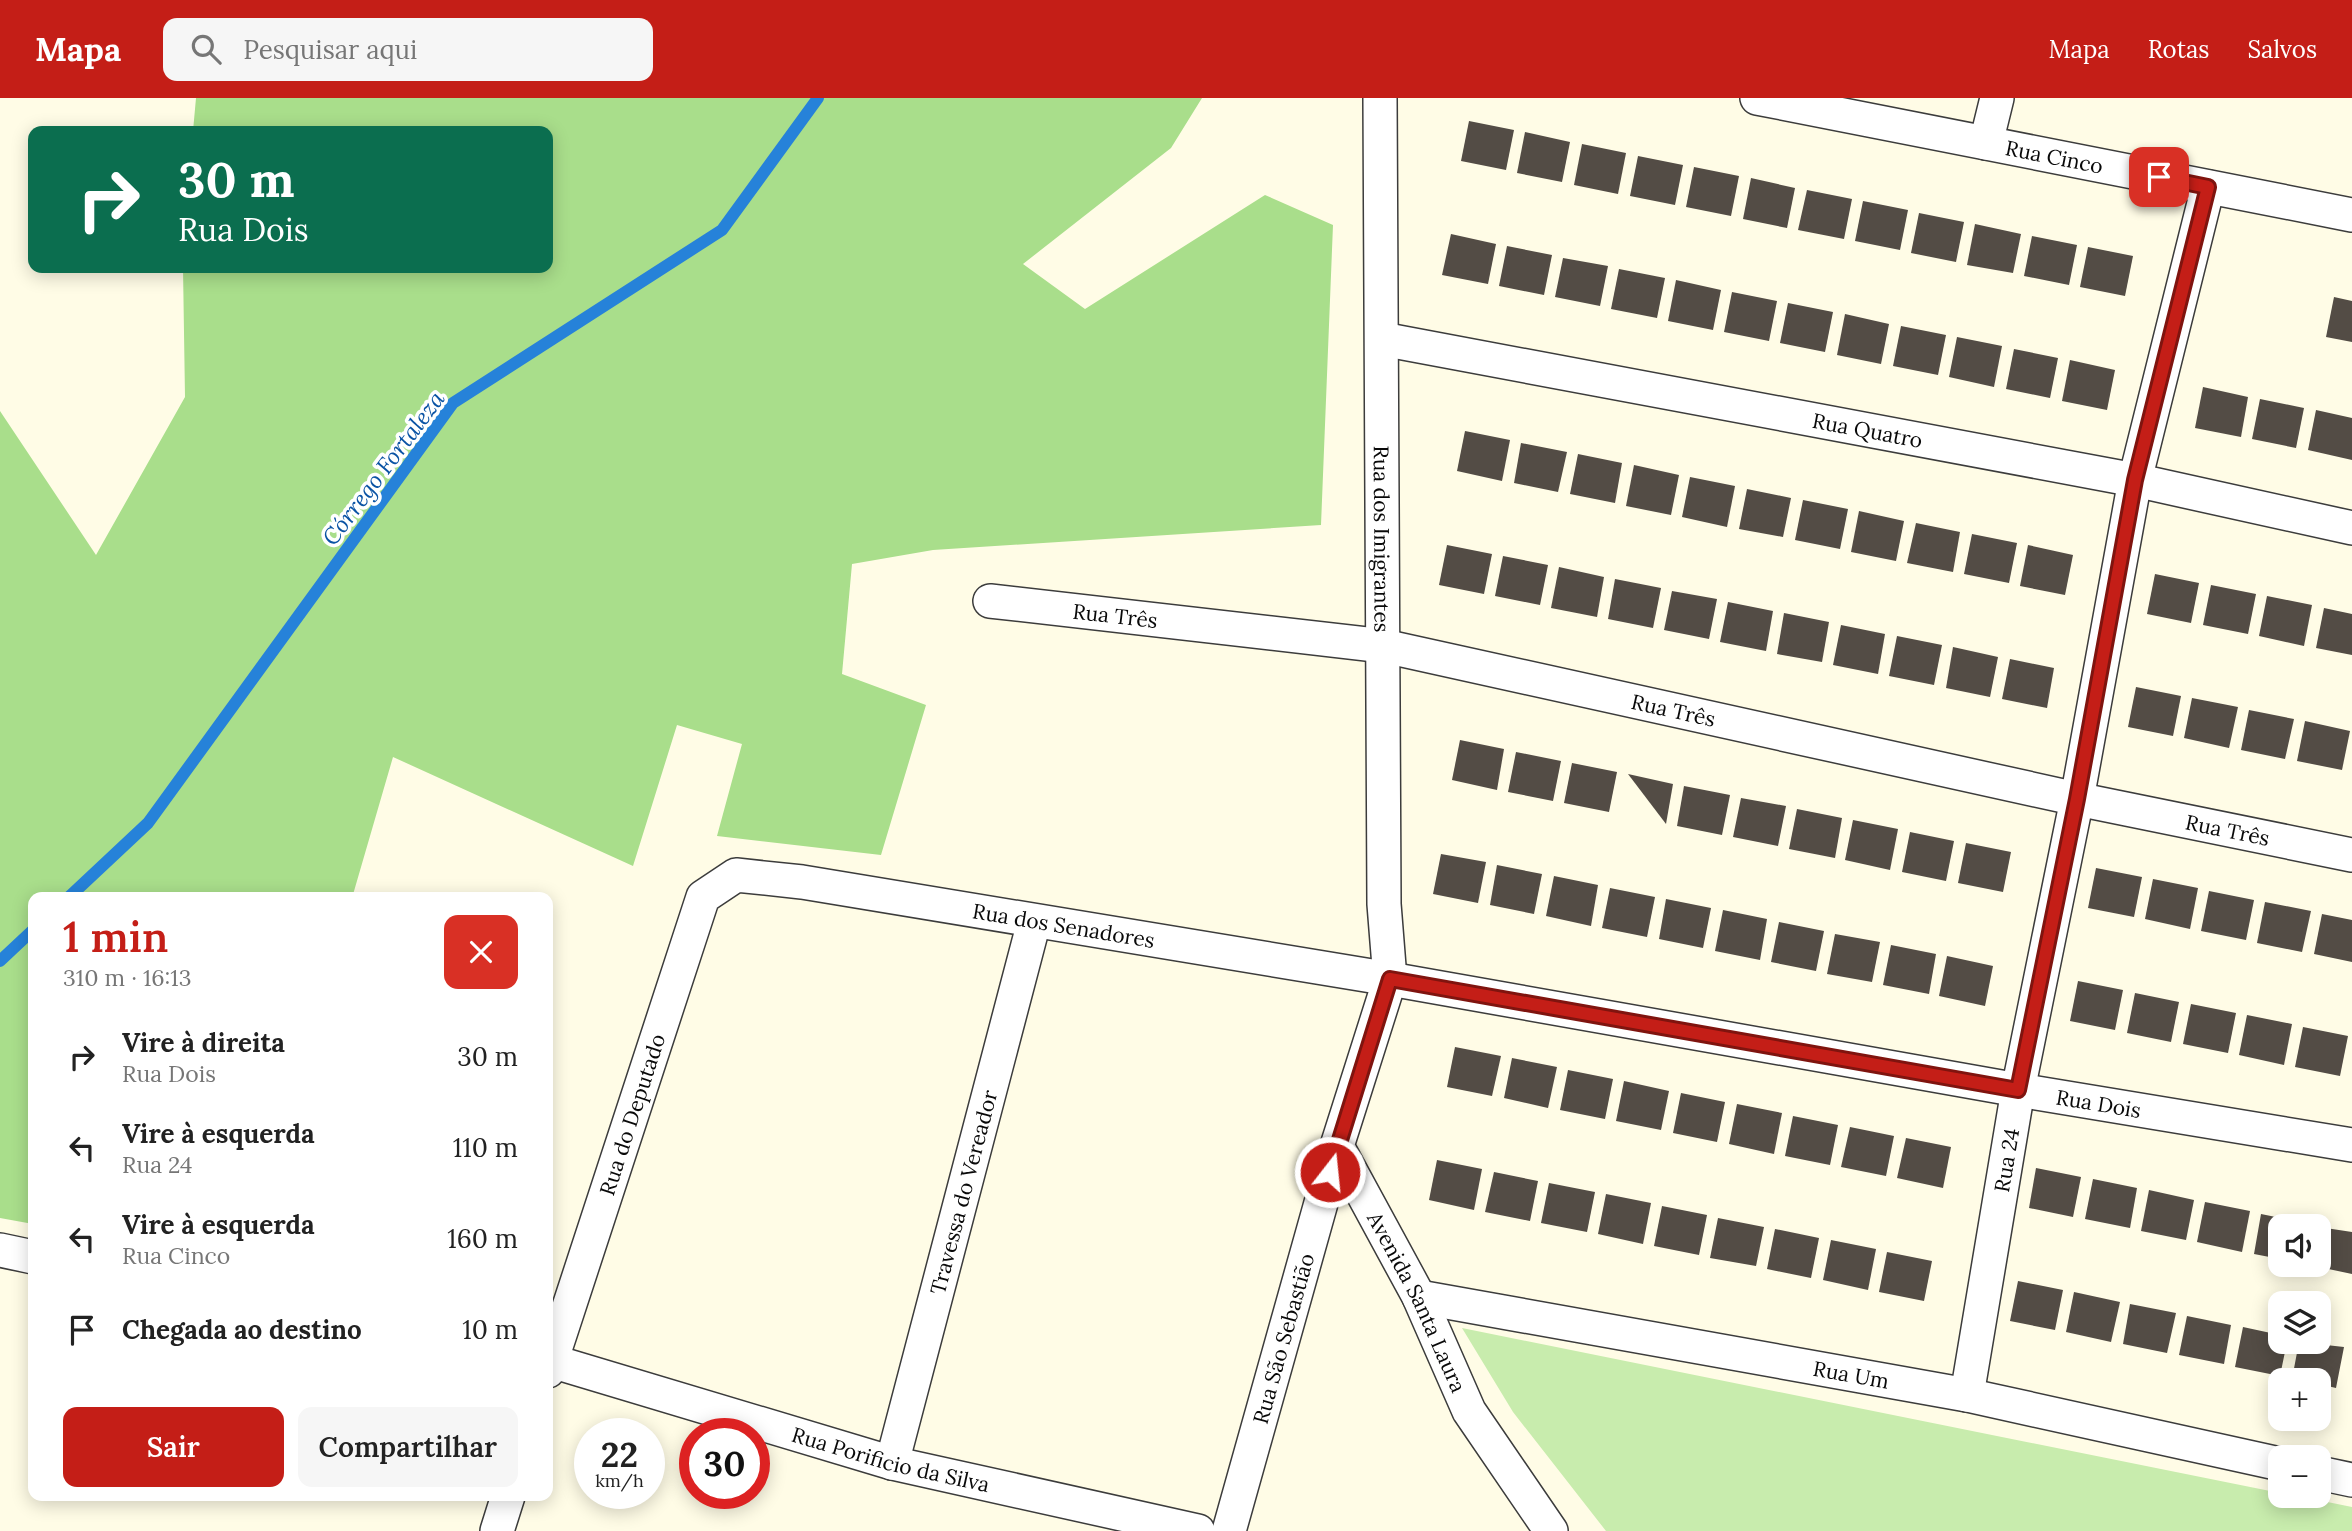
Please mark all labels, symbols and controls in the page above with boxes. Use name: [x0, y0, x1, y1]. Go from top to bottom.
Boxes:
search box: [163, 18, 653, 81]
text: Mapa: [35, 28, 121, 70]
icon: search: [187, 30, 225, 68]
text: Pesquisar aqui: [243, 33, 417, 66]
text: Mapa: [2049, 34, 2110, 65]
text: Rotas: [2148, 34, 2209, 65]
text: Salvos: [2247, 34, 2317, 65]
street label: Rua Cinco: [2003, 134, 2105, 179]
pin: [2129, 147, 2189, 207]
text: 30 m: [178, 148, 295, 210]
icon: right: [63, 154, 154, 245]
icon: arrive: [2140, 158, 2178, 196]
text: Rua Dois: [178, 209, 309, 250]
water label: Córrego Fortaleza: [316, 385, 451, 551]
street label: Rua Quatro: [1810, 406, 1925, 453]
street label: Rua dos Imigrantes: [1368, 445, 1396, 633]
street label: Rua Três: [1071, 597, 1159, 634]
street label: Rua Três: [1629, 688, 1718, 732]
street label: Rua Três: [2183, 808, 2272, 851]
street label: Rua dos Senadores: [971, 897, 1157, 953]
text: 1 min: [63, 910, 168, 964]
button: close: [444, 915, 518, 989]
text: 310 m · 16:13: [63, 963, 192, 992]
text: Vire à direita: [122, 1026, 285, 1059]
street label: Rua do Deputado: [593, 1030, 671, 1199]
icon: right: [63, 1038, 101, 1076]
text: 30 m: [457, 1040, 518, 1073]
text: Rua Dois: [122, 1059, 216, 1088]
street label: Rua Dois: [2054, 1083, 2143, 1124]
street label: Travessa do Vereador: [923, 1087, 1003, 1297]
text: Vire à esquerda: [122, 1117, 315, 1150]
street label: Rua 24: [1988, 1126, 2025, 1194]
icon: left: [63, 1129, 101, 1167]
text: 110 m: [453, 1131, 518, 1164]
position arrow: [1293, 1135, 1367, 1209]
text: Rua 24: [122, 1150, 192, 1179]
street label: Avenida Santa Laura: [1361, 1206, 1473, 1397]
text: Vire à esquerda: [122, 1208, 315, 1241]
map controls: [2268, 1214, 2331, 1508]
button: sound: [2268, 1214, 2331, 1277]
icon: left: [63, 1220, 101, 1258]
text: 160 m: [447, 1222, 518, 1255]
text: Rua Cinco: [122, 1241, 230, 1270]
street label: Rua São Sebastião: [1246, 1250, 1320, 1427]
button: layers: [2268, 1291, 2331, 1354]
icon: arrive: [63, 1311, 101, 1349]
text: Chegada ao destino: [122, 1313, 362, 1346]
text: 10 m: [462, 1313, 518, 1346]
street label: Rua Um: [1811, 1354, 1891, 1394]
button: +: [2268, 1368, 2331, 1431]
button: Sair: [63, 1407, 284, 1487]
button: Compartilhar: [298, 1407, 518, 1487]
speed limit sign: 30: [679, 1418, 770, 1509]
street label: Rua Porificio da Silva: [789, 1420, 992, 1498]
text: 22: [601, 1432, 638, 1477]
button: −: [2268, 1445, 2331, 1508]
text: km/h: [595, 1469, 644, 1492]

